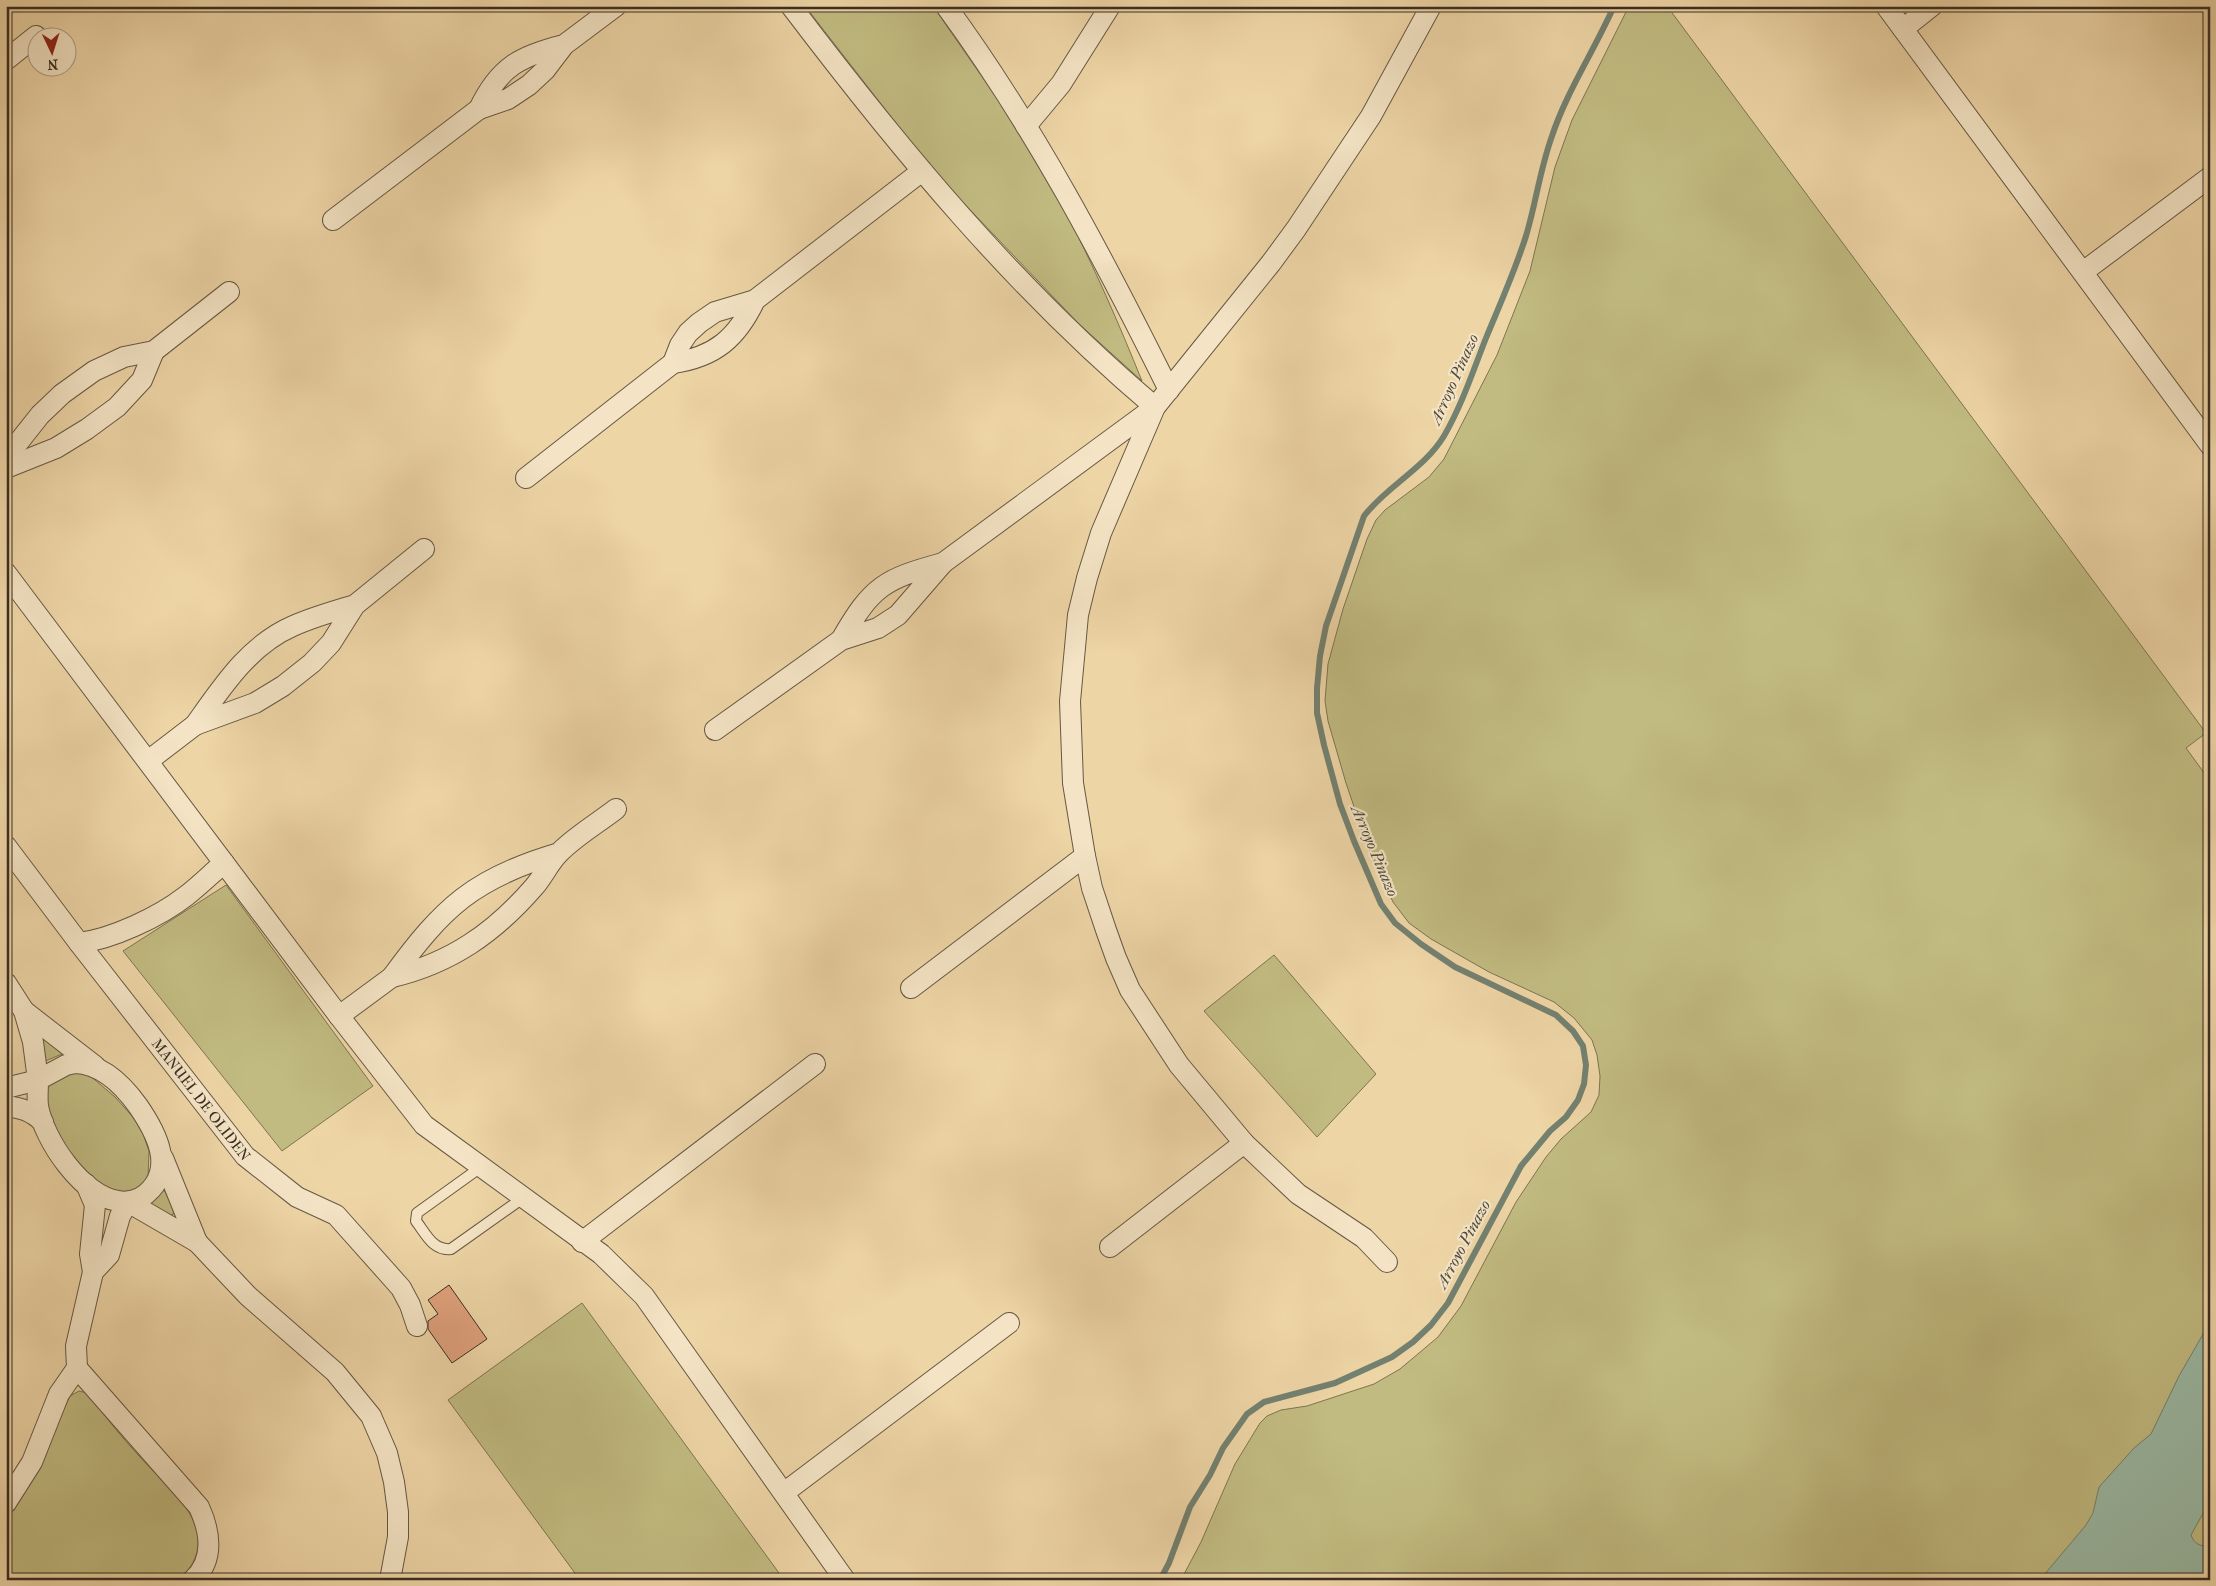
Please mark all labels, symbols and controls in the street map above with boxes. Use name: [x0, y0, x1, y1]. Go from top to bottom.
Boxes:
north arrow: [28, 28, 78, 78]
text: N: [47, 56, 59, 73]
water label: Arroyo Pinazo: [1425, 331, 1482, 429]
water label: Arroyo Pinazo: [1347, 801, 1403, 900]
street label: MANUEL DE OLIDEN: [148, 1035, 255, 1165]
water label: Arroyo Pinazo: [1431, 1197, 1494, 1293]

